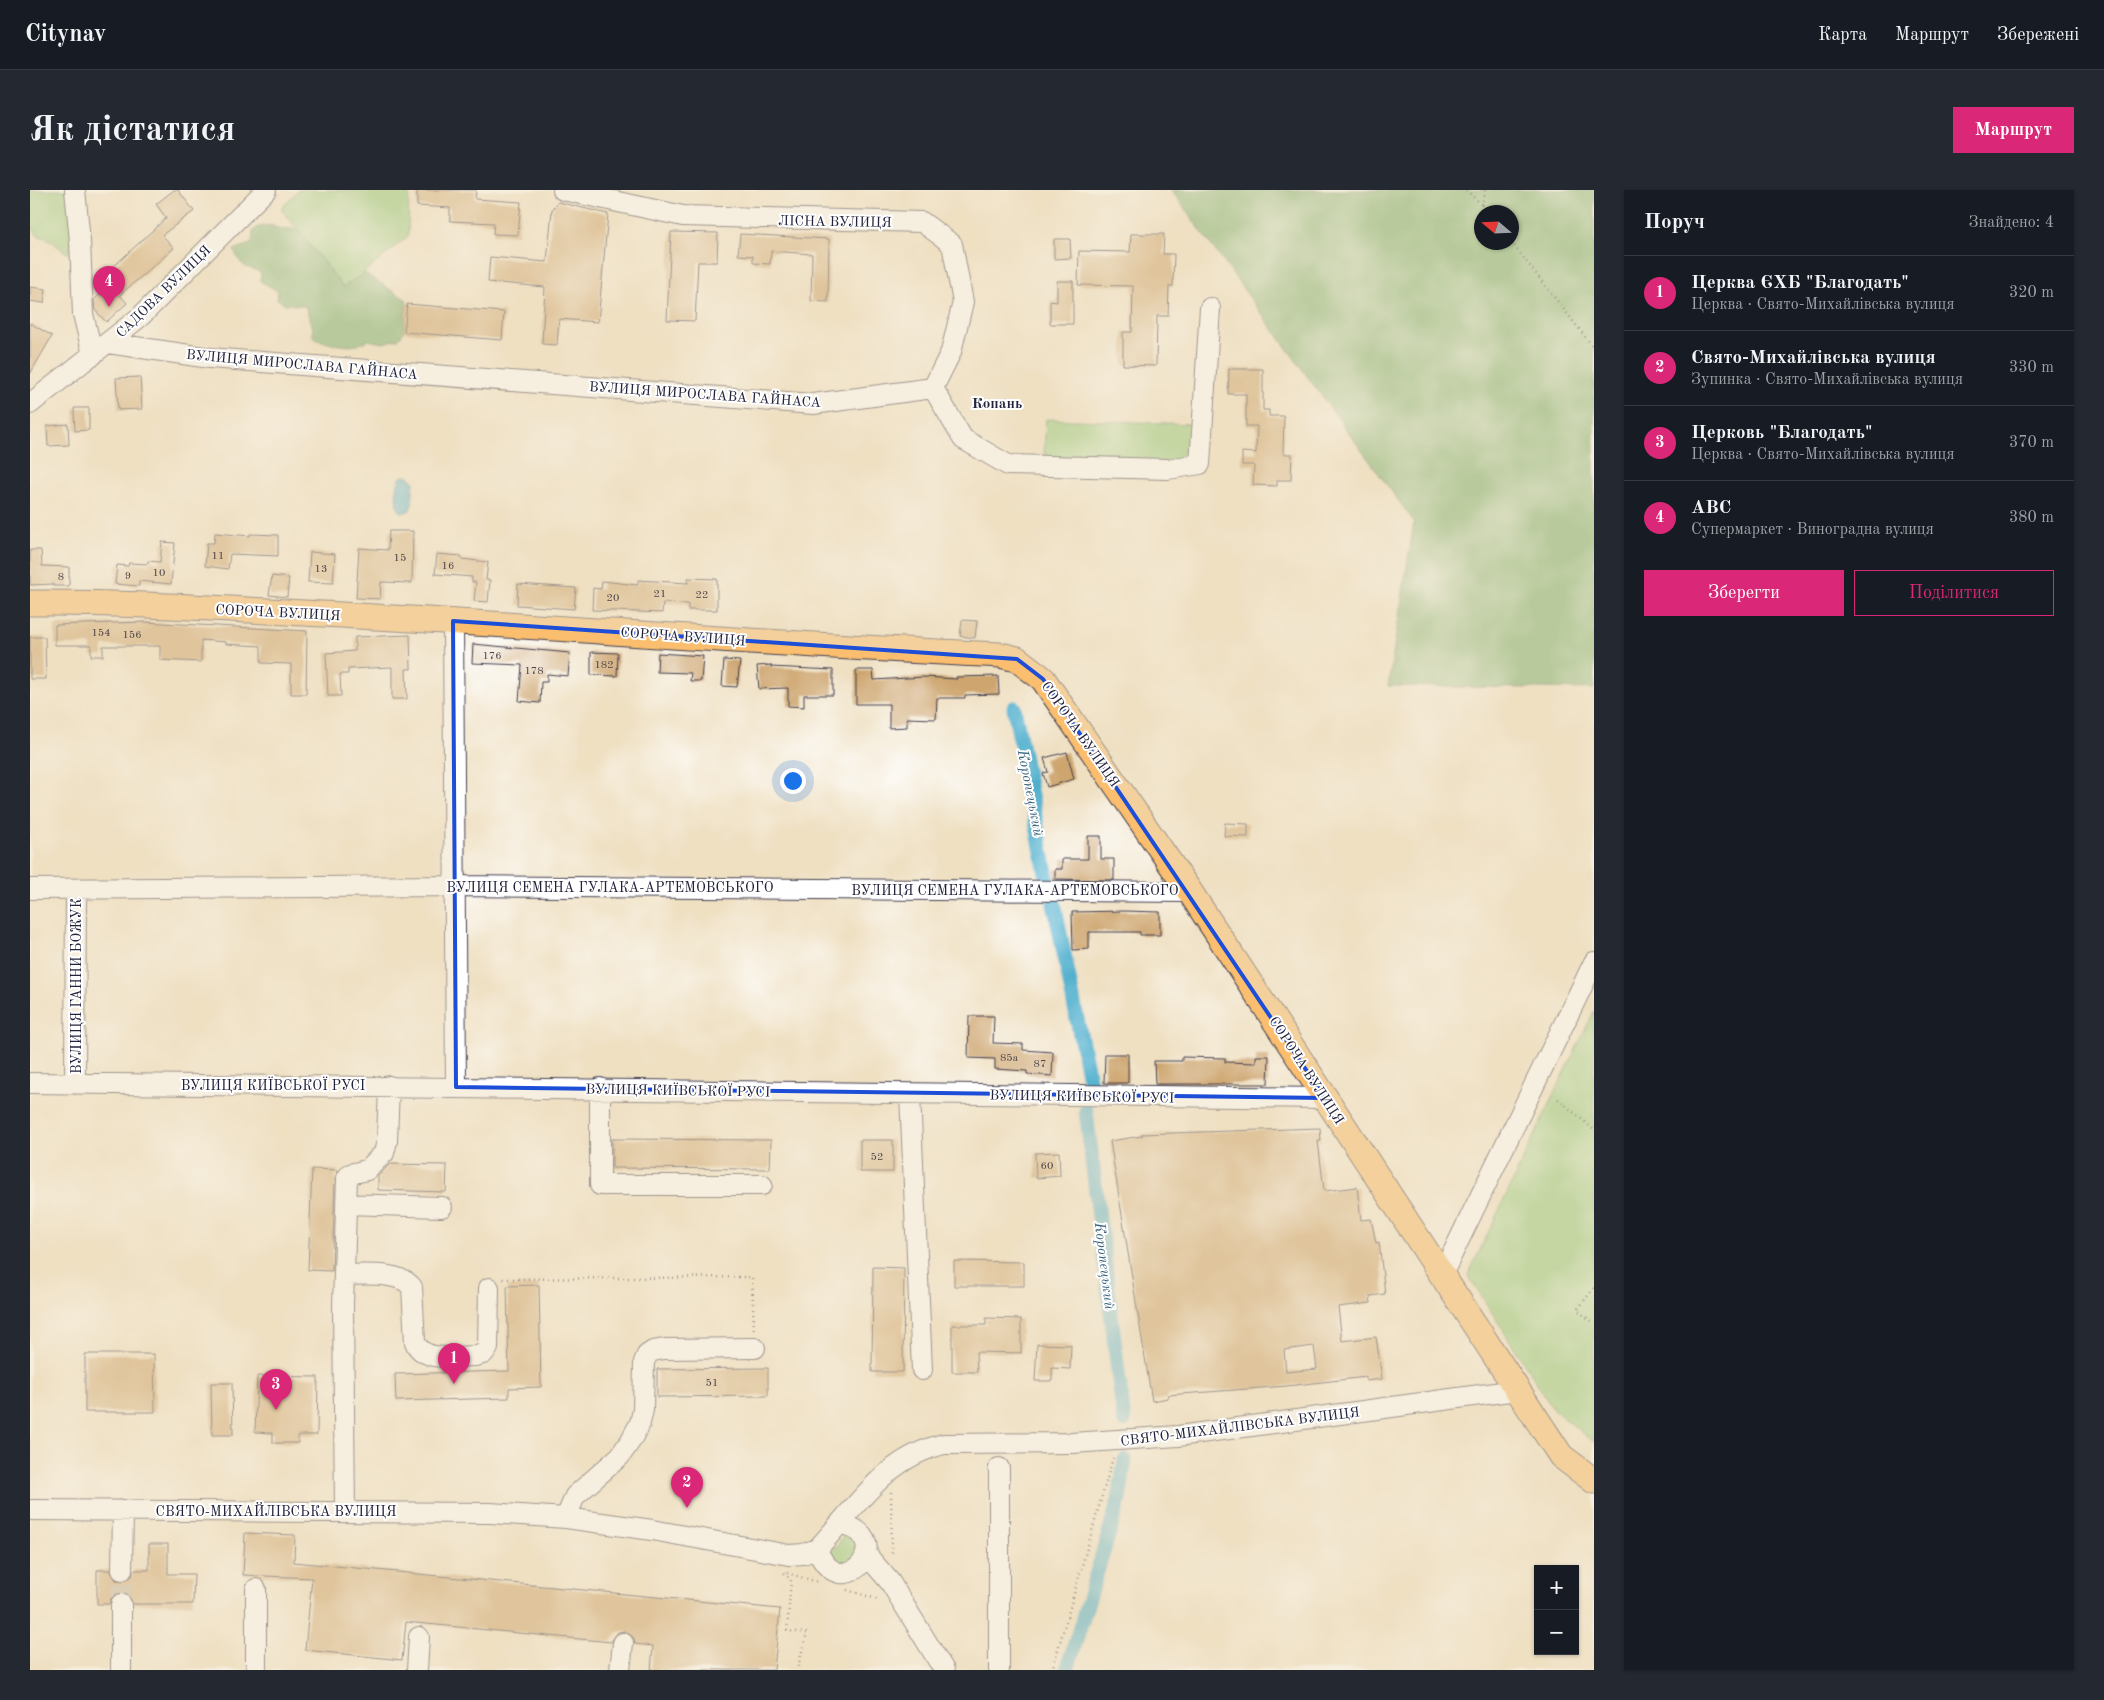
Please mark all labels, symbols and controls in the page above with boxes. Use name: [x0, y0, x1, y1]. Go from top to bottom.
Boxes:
text: Citynav: [25, 23, 106, 47]
text: Карта: [1818, 26, 1867, 44]
text: Маршрут: [1895, 26, 1969, 44]
text: Збережені: [1997, 26, 2079, 44]
button: Маршрут: [1953, 107, 2074, 153]
text: Як дістатися: [30, 113, 235, 148]
north arrow: [1474, 205, 1519, 250]
text: Поруч: [1644, 212, 1705, 233]
street label: ЛІСНА ВУЛИЦЯ: [778, 214, 892, 230]
text: Знайдено: 4: [1969, 215, 2054, 231]
street label: САДОВА ВУЛИЦЯ: [114, 243, 214, 340]
pin: 4: [93, 266, 125, 307]
text: Церква ЄХБ "Благодать": [1691, 274, 1909, 293]
text: 1: [1655, 285, 1665, 301]
text: 320 m: [2009, 285, 2054, 301]
text: Церква · Свято-Михайлівська вулиця: [1691, 297, 1955, 313]
street label: ВУЛИЦЯ МИРОСЛАВА ГАЙНАСА: [186, 344, 419, 382]
text: Свято-Михайлівська вулиця: [1691, 349, 1936, 368]
text: 2: [1655, 360, 1665, 376]
text: 330 m: [2009, 360, 2054, 376]
text: Зупинка · Свято-Михайлівська вулиця: [1691, 372, 1963, 388]
street label: ВУЛИЦЯ МИРОСЛАВА ГАЙНАСА: [589, 376, 822, 410]
district label: Копань: [972, 397, 1022, 412]
text: Церковь "Благодать": [1691, 424, 1873, 443]
text: 3: [1655, 435, 1665, 451]
text: 370 m: [2009, 435, 2054, 451]
text: Церква · Свято-Михайлівська вулиця: [1691, 447, 1955, 463]
text: ABC: [1691, 499, 1731, 518]
text: 4: [1655, 510, 1665, 526]
text: 380 m: [2009, 510, 2054, 526]
text: Супермаркет · Виноградна вулиця: [1691, 522, 1934, 538]
house number: 11: [212, 551, 224, 562]
house number: 15: [394, 553, 406, 564]
house number: 16: [442, 561, 454, 572]
house number: 13: [315, 564, 327, 575]
house number: 10: [153, 568, 165, 579]
button: Зберегти: [1644, 570, 1844, 616]
button: Поділитися: [1854, 570, 2054, 616]
house number: 9: [125, 571, 131, 582]
house number: 8: [58, 572, 64, 583]
house number: 21: [654, 589, 666, 600]
house number: 22: [696, 590, 708, 601]
house number: 20: [607, 593, 619, 604]
street label: СОРОЧА ВУЛИЦЯ: [215, 603, 341, 623]
street label: СОРОЧА ВУЛИЦЯ: [620, 626, 746, 648]
house number: 154: [91, 628, 111, 639]
house number: 156: [122, 630, 142, 641]
house number: 176: [482, 651, 502, 662]
house number: 182: [594, 660, 614, 671]
house number: 178: [524, 666, 544, 677]
street label: СОРОЧА ВУЛИЦЯ: [1039, 679, 1122, 790]
water label: Коропецький: [1014, 748, 1045, 838]
your location: [780, 768, 806, 794]
street label: ВУЛИЦЯ СЕМЕНА ГУЛАКА-АРТЕМОВСЬКОГО: [446, 881, 774, 895]
street label: ВУЛИЦЯ СЕМЕНА ГУЛАКА-АРТЕМОВСЬКОГО: [851, 884, 1179, 898]
street label: ВУЛИЦЯ ГАННИ БОЖУК: [70, 898, 84, 1074]
street label: СОРОЧА ВУЛИЦЯ: [1266, 1014, 1346, 1127]
house number: 85а: [1000, 1053, 1019, 1064]
house number: 87: [1034, 1059, 1046, 1070]
street label: ВУЛИЦЯ КИЇВСЬКОЇ РУСІ: [181, 1076, 365, 1093]
street label: ВУЛИЦЯ КИЇВСЬКОЇ РУСІ: [586, 1079, 770, 1100]
street label: ВУЛИЦЯ КИЇВСЬКОЇ РУСІ: [990, 1085, 1174, 1106]
house number: 52: [871, 1152, 883, 1163]
house number: 60: [1041, 1161, 1053, 1172]
water label: Коропецький: [1091, 1221, 1116, 1311]
pin: 1: [438, 1343, 470, 1384]
pin: 3: [260, 1369, 292, 1410]
house number: 51: [706, 1378, 718, 1389]
street label: СВЯТО-МИХАЙЛІВСЬКА ВУЛИЦЯ: [1119, 1401, 1361, 1449]
pin: 2: [671, 1467, 703, 1508]
street label: СВЯТО-МИХАЙЛІВСЬКА ВУЛИЦЯ: [156, 1501, 396, 1519]
map controls: [1534, 1565, 1579, 1655]
button: +: [1534, 1565, 1579, 1610]
button: −: [1534, 1610, 1579, 1655]

